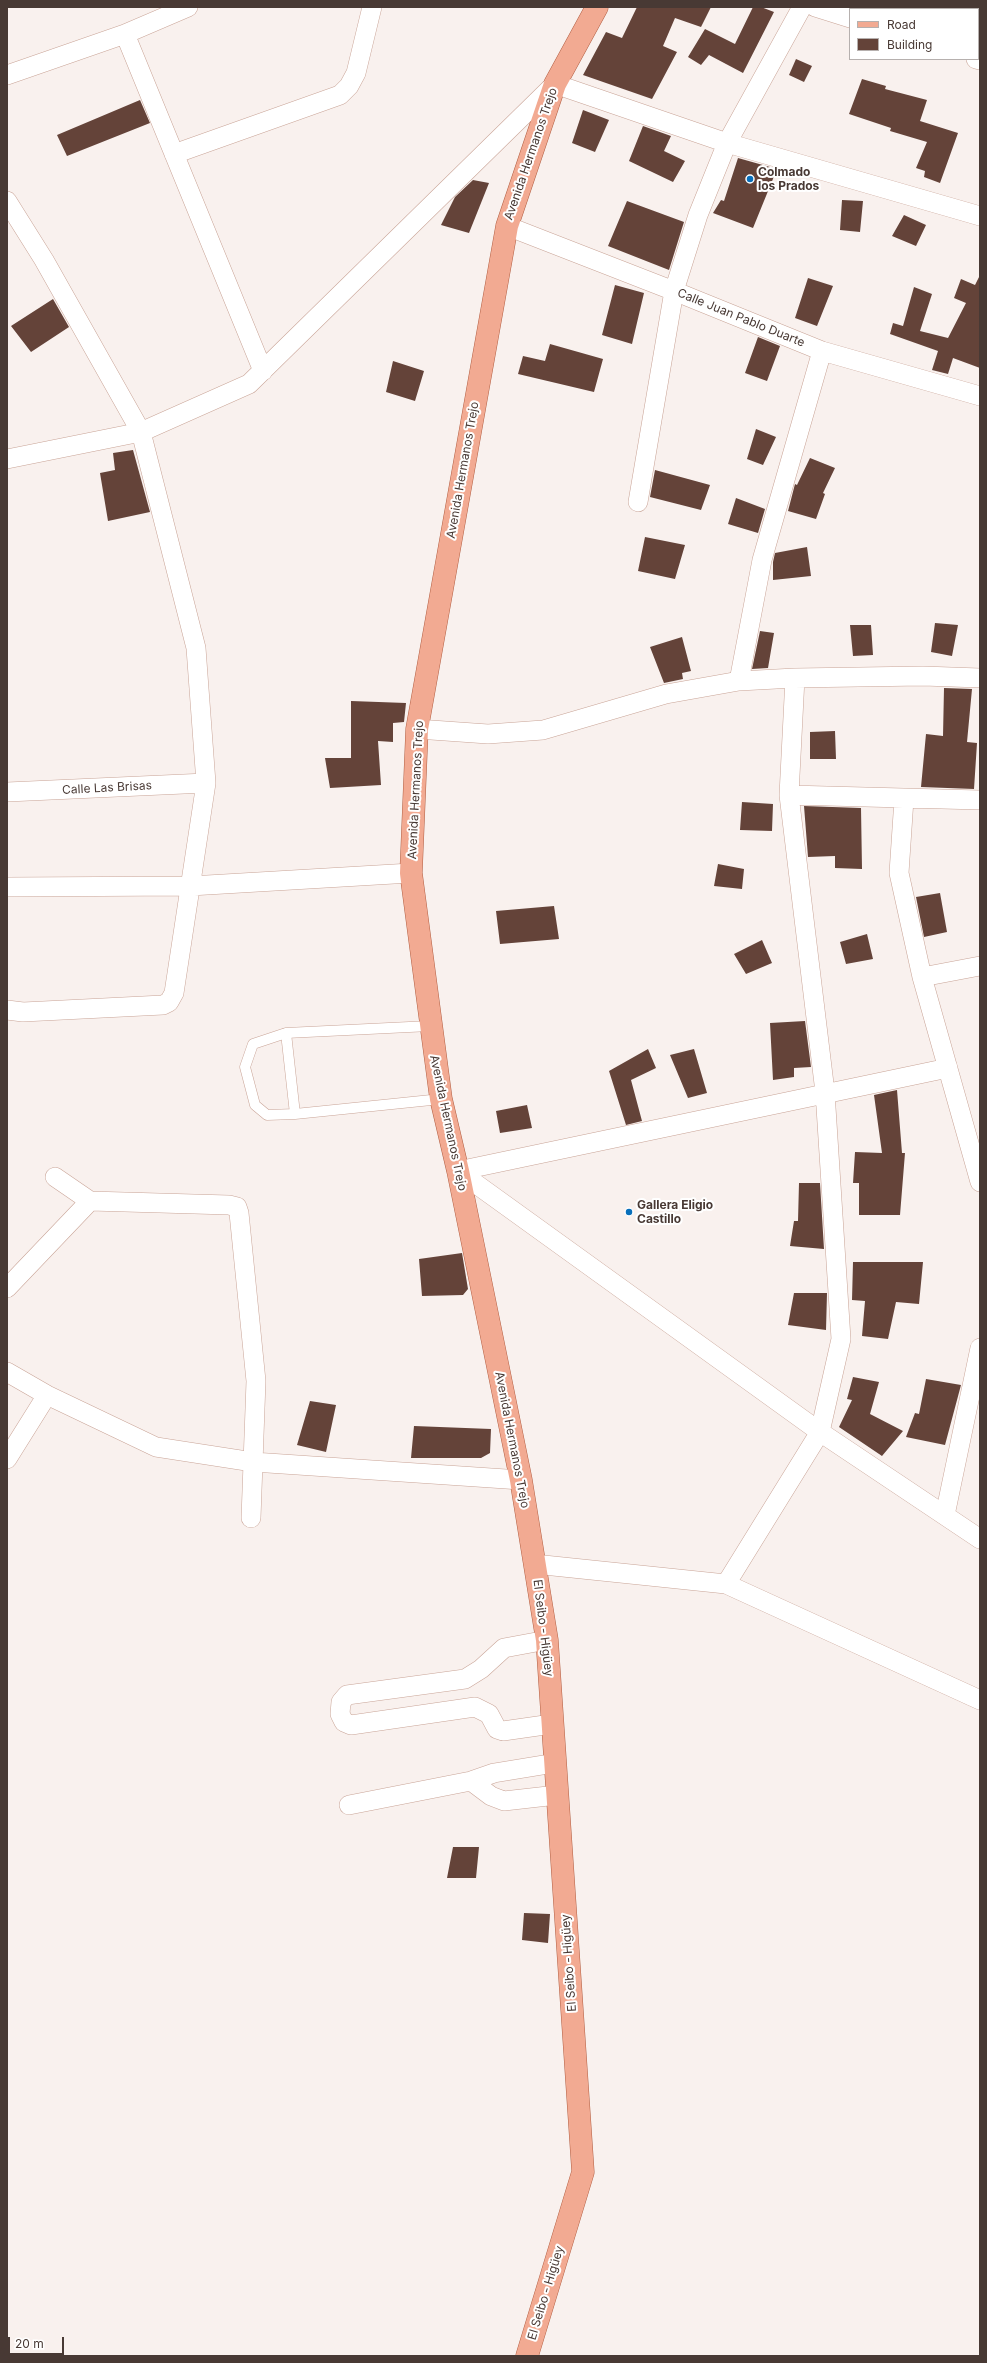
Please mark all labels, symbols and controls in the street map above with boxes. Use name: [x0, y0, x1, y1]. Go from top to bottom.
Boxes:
legend: [849, 8, 979, 60]
text: Road: [887, 17, 916, 32]
text: Building: [887, 37, 932, 52]
street label: Avenida Hermanos Trejo: [502, 86, 560, 222]
place label: Colmado los Prados: [758, 165, 819, 193]
marker: Colmado los Prados: [745, 174, 755, 184]
street label: Calle Juan Pablo Duarte: [675, 286, 807, 350]
street label: Avenida Hermanos Trejo: [444, 400, 482, 540]
street label: Avenida Hermanos Trejo: [405, 720, 427, 860]
street label: Calle Las Brisas: [62, 778, 152, 798]
street label: Avenida Hermanos Trejo: [427, 1054, 469, 1192]
place label: Gallera Eligio Castillo: [637, 1198, 713, 1226]
marker: Gallera Eligio Castillo: [624, 1207, 634, 1217]
street label: Avenida Hermanos Trejo: [492, 1371, 532, 1509]
street label: El Seibo - Higüey: [530, 1579, 556, 1677]
street label: El Seibo - Higüey: [558, 1914, 580, 2012]
street label: El Seibo - Higüey: [525, 2244, 567, 2342]
scale bar: [10, 2329, 66, 2355]
text: 20 m: [15, 2336, 44, 2351]

